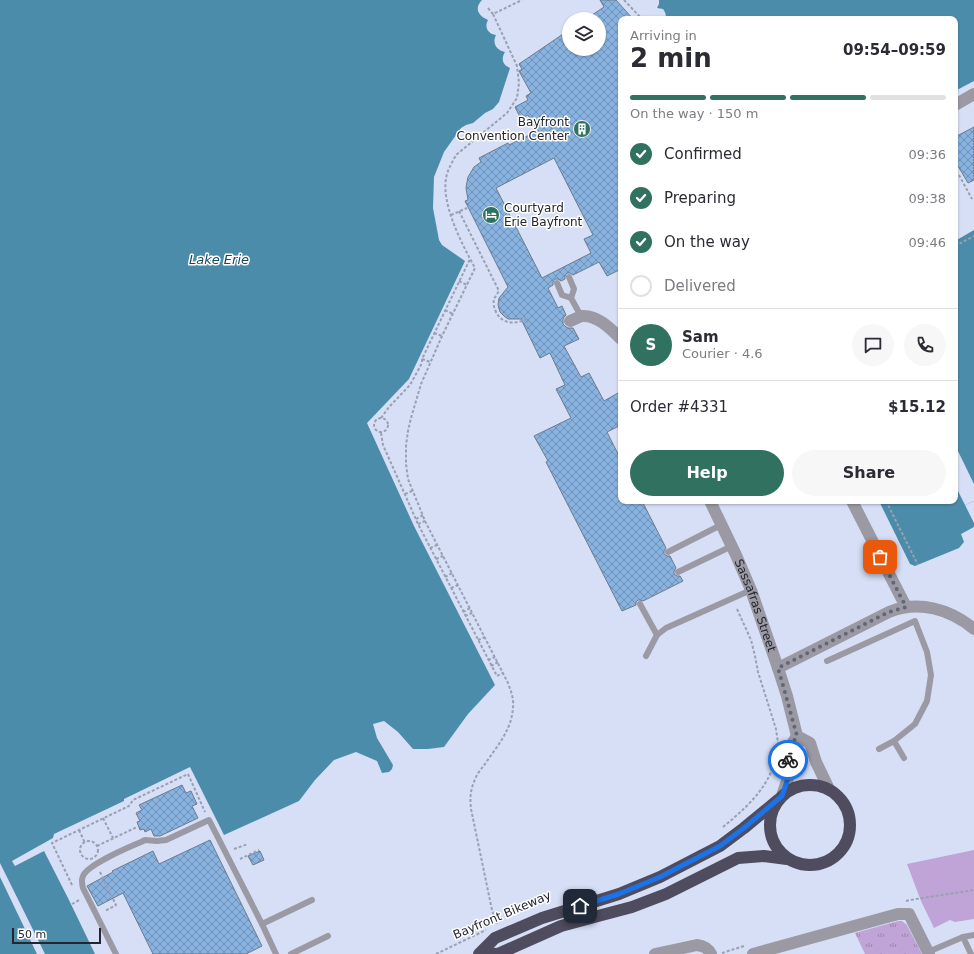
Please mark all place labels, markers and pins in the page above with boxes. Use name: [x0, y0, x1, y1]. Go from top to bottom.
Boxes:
place label: Bayfront Convention Center: [456, 115, 569, 143]
building icon: Bayfront Convention Center: [572, 119, 592, 139]
place label: Courtyard Erie Bayfront: [504, 201, 583, 229]
hotel icon: Courtyard Erie Bayfront: [481, 205, 501, 225]
pin: [863, 540, 897, 574]
pin: [563, 889, 597, 923]

